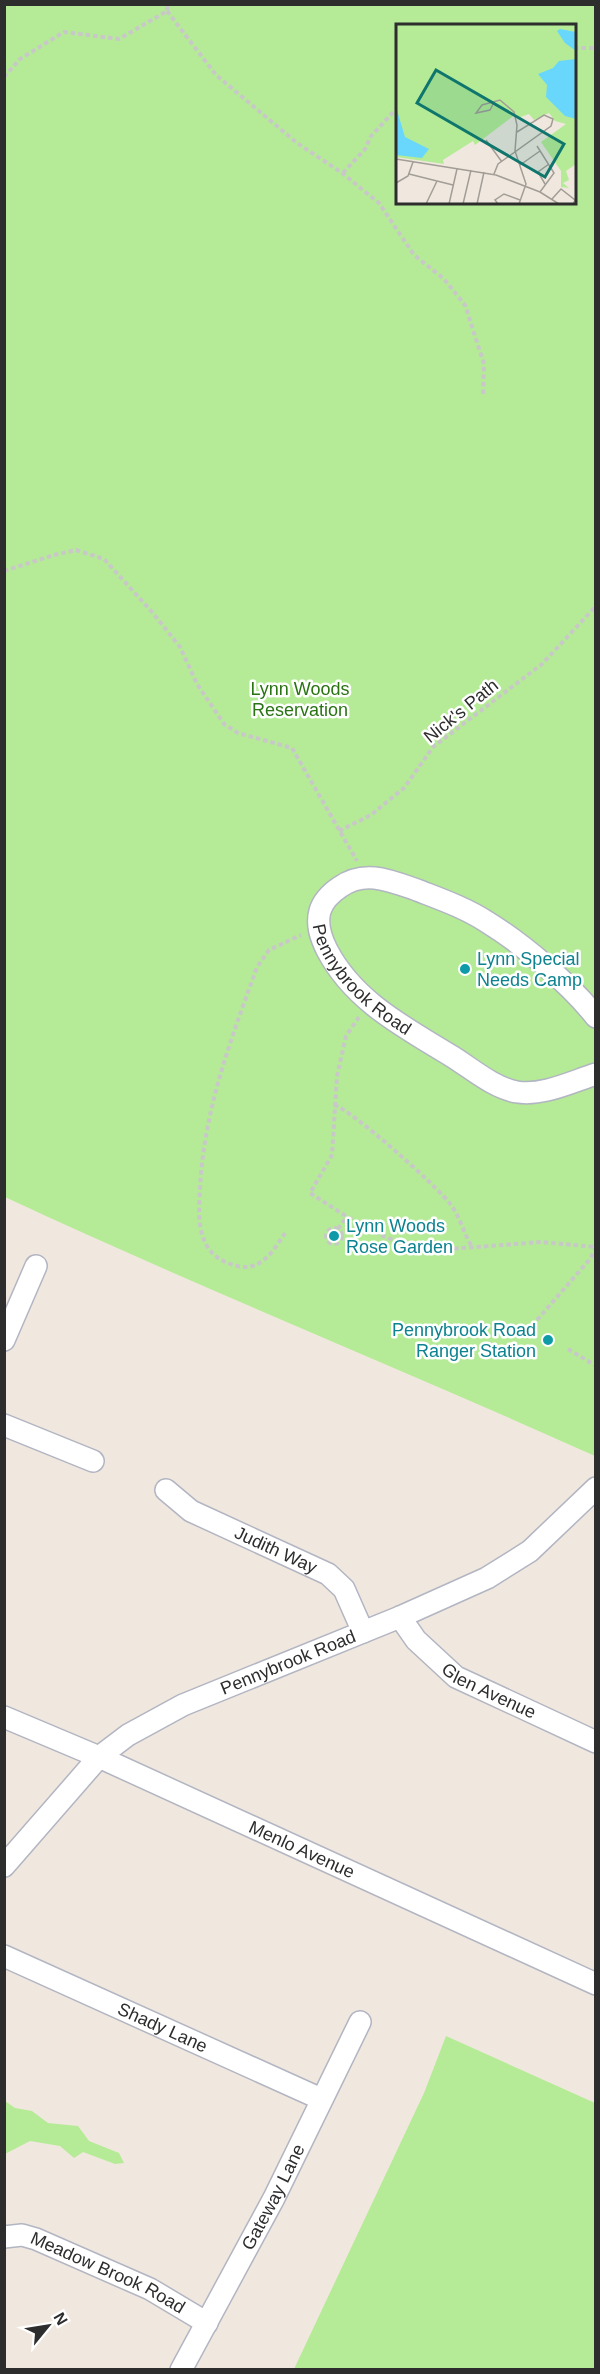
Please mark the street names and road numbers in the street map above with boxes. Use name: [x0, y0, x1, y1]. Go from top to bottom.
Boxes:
street label: Nick's Path: [420, 675, 502, 747]
street label: Pennybrook Road: [308, 922, 415, 1039]
street label: Judith Way: [231, 1522, 320, 1578]
street label: Pennybrook Road: [217, 1626, 359, 1699]
street label: Glen Avenue: [438, 1659, 539, 1723]
street label: Menlo Avenue: [246, 1817, 358, 1882]
street label: Shady Lane: [115, 1999, 211, 2056]
street label: Gateway Lane: [238, 2141, 309, 2253]
street label: Meadow Brook Road: [28, 2228, 189, 2318]

